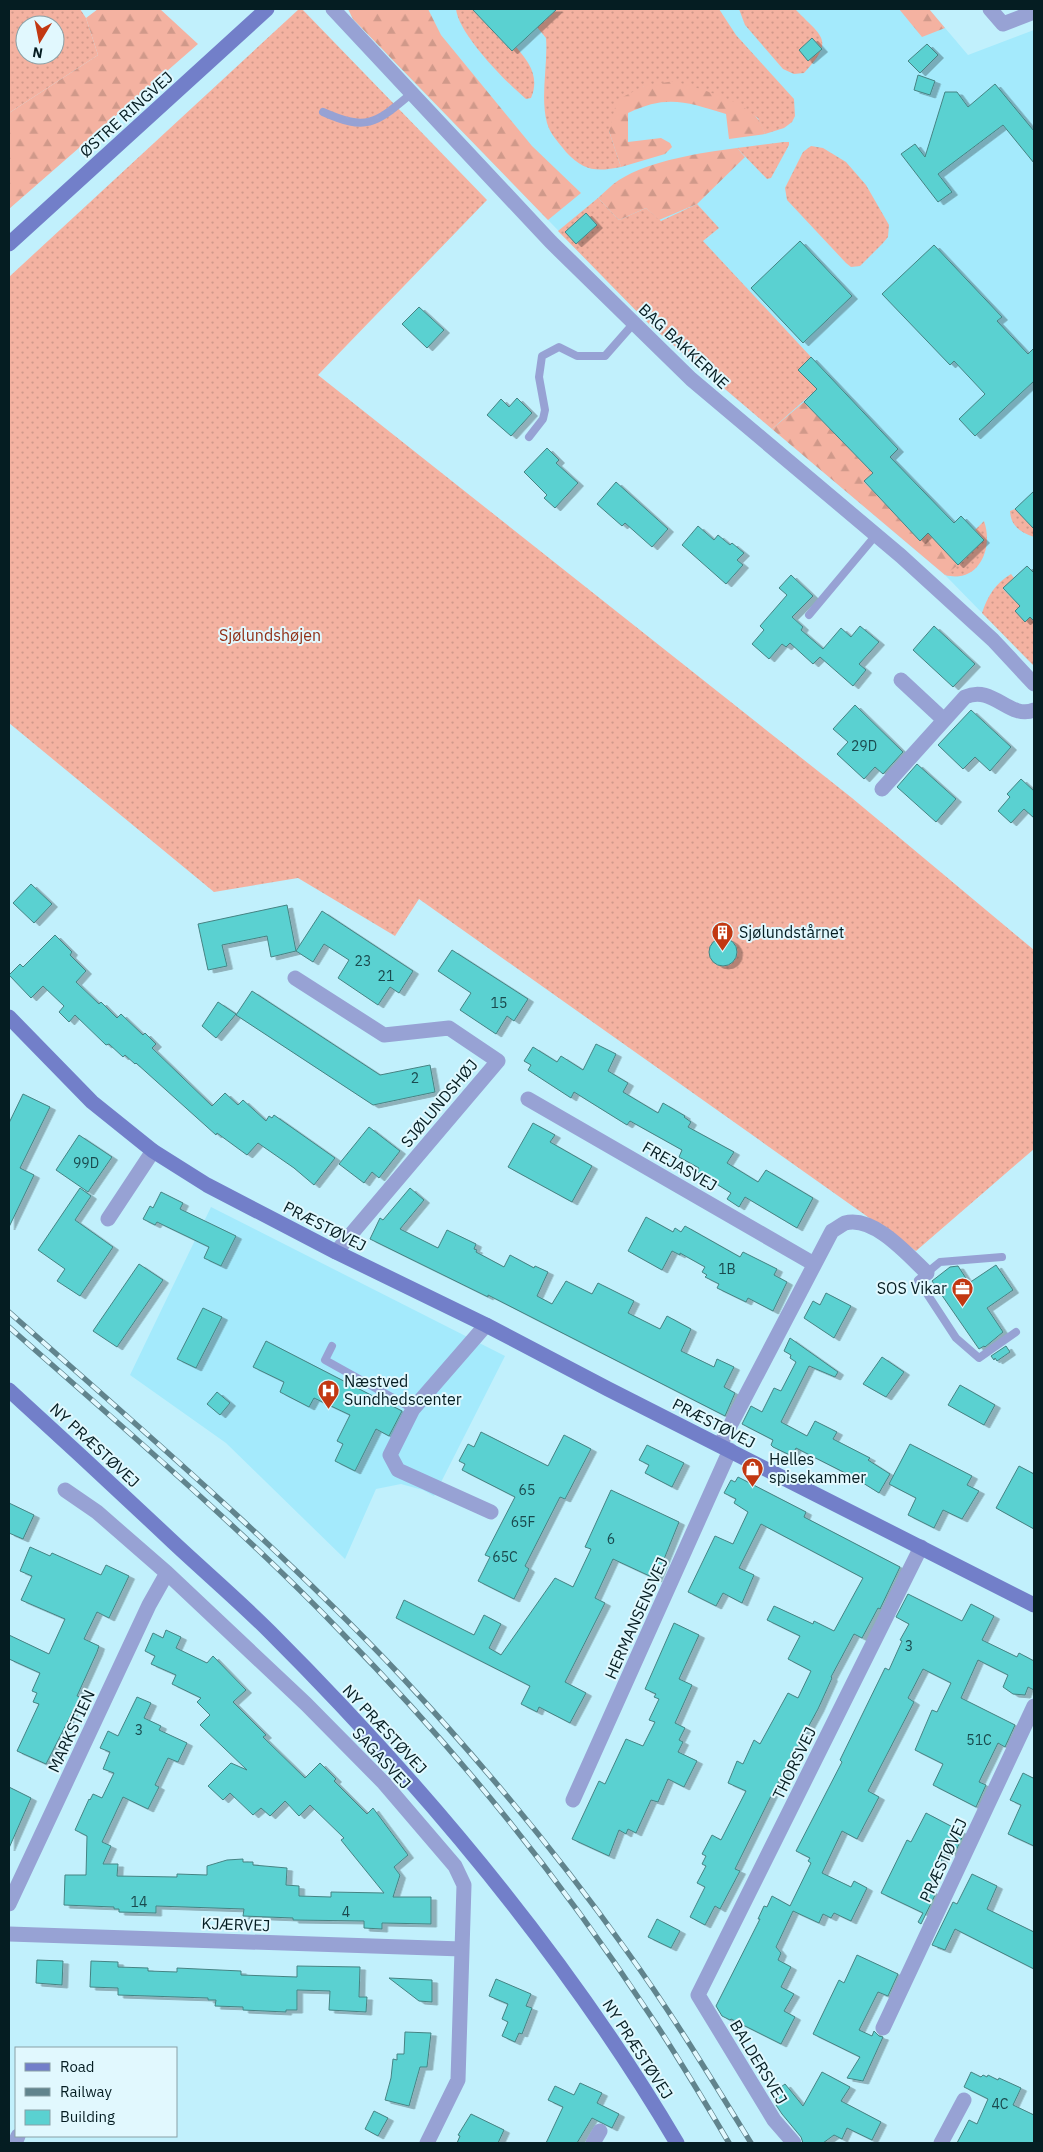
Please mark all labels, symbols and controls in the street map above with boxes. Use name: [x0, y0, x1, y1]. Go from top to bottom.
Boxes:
north arrow: [15, 15, 65, 65]
text: N: [31, 43, 44, 63]
street label: ØSTRE RINGVEJ: [75, 67, 177, 161]
street label: BAG BAKKERNE: [635, 299, 733, 393]
park label: Sjølundshøjen: [219, 625, 321, 645]
house number: 29D: [851, 737, 877, 755]
building icon: Sjølundstårnet: [711, 920, 735, 951]
place label: Sjølundstårnet: [739, 922, 844, 942]
house number: 23: [355, 952, 371, 970]
house number: 21: [378, 967, 394, 985]
house number: 15: [491, 994, 507, 1012]
street label: SJØLUNDSHØJ: [396, 1055, 482, 1151]
house number: 2: [411, 1069, 419, 1087]
street label: FREJASVEJ: [639, 1137, 721, 1195]
house number: 99D: [73, 1154, 99, 1172]
street label: PRÆSTØVEJ: [280, 1197, 370, 1255]
house number: 1B: [718, 1260, 736, 1278]
office icon: SOS Vikar: [951, 1276, 975, 1307]
place label: SOS Vikar: [877, 1278, 947, 1298]
place label: Næstved Sundhedscenter: [344, 1371, 462, 1409]
hospital icon: Næstved Sundhedscenter: [316, 1378, 340, 1409]
street label: PRÆSTØVEJ: [669, 1394, 759, 1452]
street label: NY PRÆSTØVEJ: [46, 1398, 144, 1492]
place label: Helles spisekammer: [769, 1449, 866, 1487]
shop icon: Helles spisekammer: [741, 1456, 765, 1487]
house number: 65: [519, 1481, 535, 1499]
house number: 65F: [511, 1513, 535, 1531]
house number: 6: [607, 1530, 615, 1548]
house number: 65C: [492, 1548, 518, 1566]
street label: HERMANSENSVEJ: [600, 1554, 672, 1682]
house number: 3: [905, 1637, 913, 1655]
street label: NY PRÆSTØVEJ: [338, 1680, 432, 1778]
street label: MARKSTIEN: [43, 1687, 99, 1775]
house number: 3: [135, 1721, 143, 1739]
street label: SAGASVEJ: [348, 1723, 416, 1793]
street label: THORSVEJ: [768, 1723, 820, 1803]
house number: 51C: [966, 1731, 992, 1749]
street label: PRÆSTØVEJ: [915, 1815, 971, 1905]
house number: 14: [131, 1893, 147, 1911]
house number: 4: [342, 1903, 350, 1921]
street label: KJÆRVEJ: [201, 1913, 271, 1935]
street label: NY PRÆSTØVEJ: [598, 1995, 678, 2103]
street label: BALDERSVEJ: [726, 2016, 792, 2108]
legend: [15, 2047, 178, 2137]
text: Road: [60, 2057, 95, 2076]
text: Railway: [60, 2082, 113, 2101]
house number: 4C: [991, 2095, 1009, 2113]
text: Building: [60, 2107, 115, 2126]

